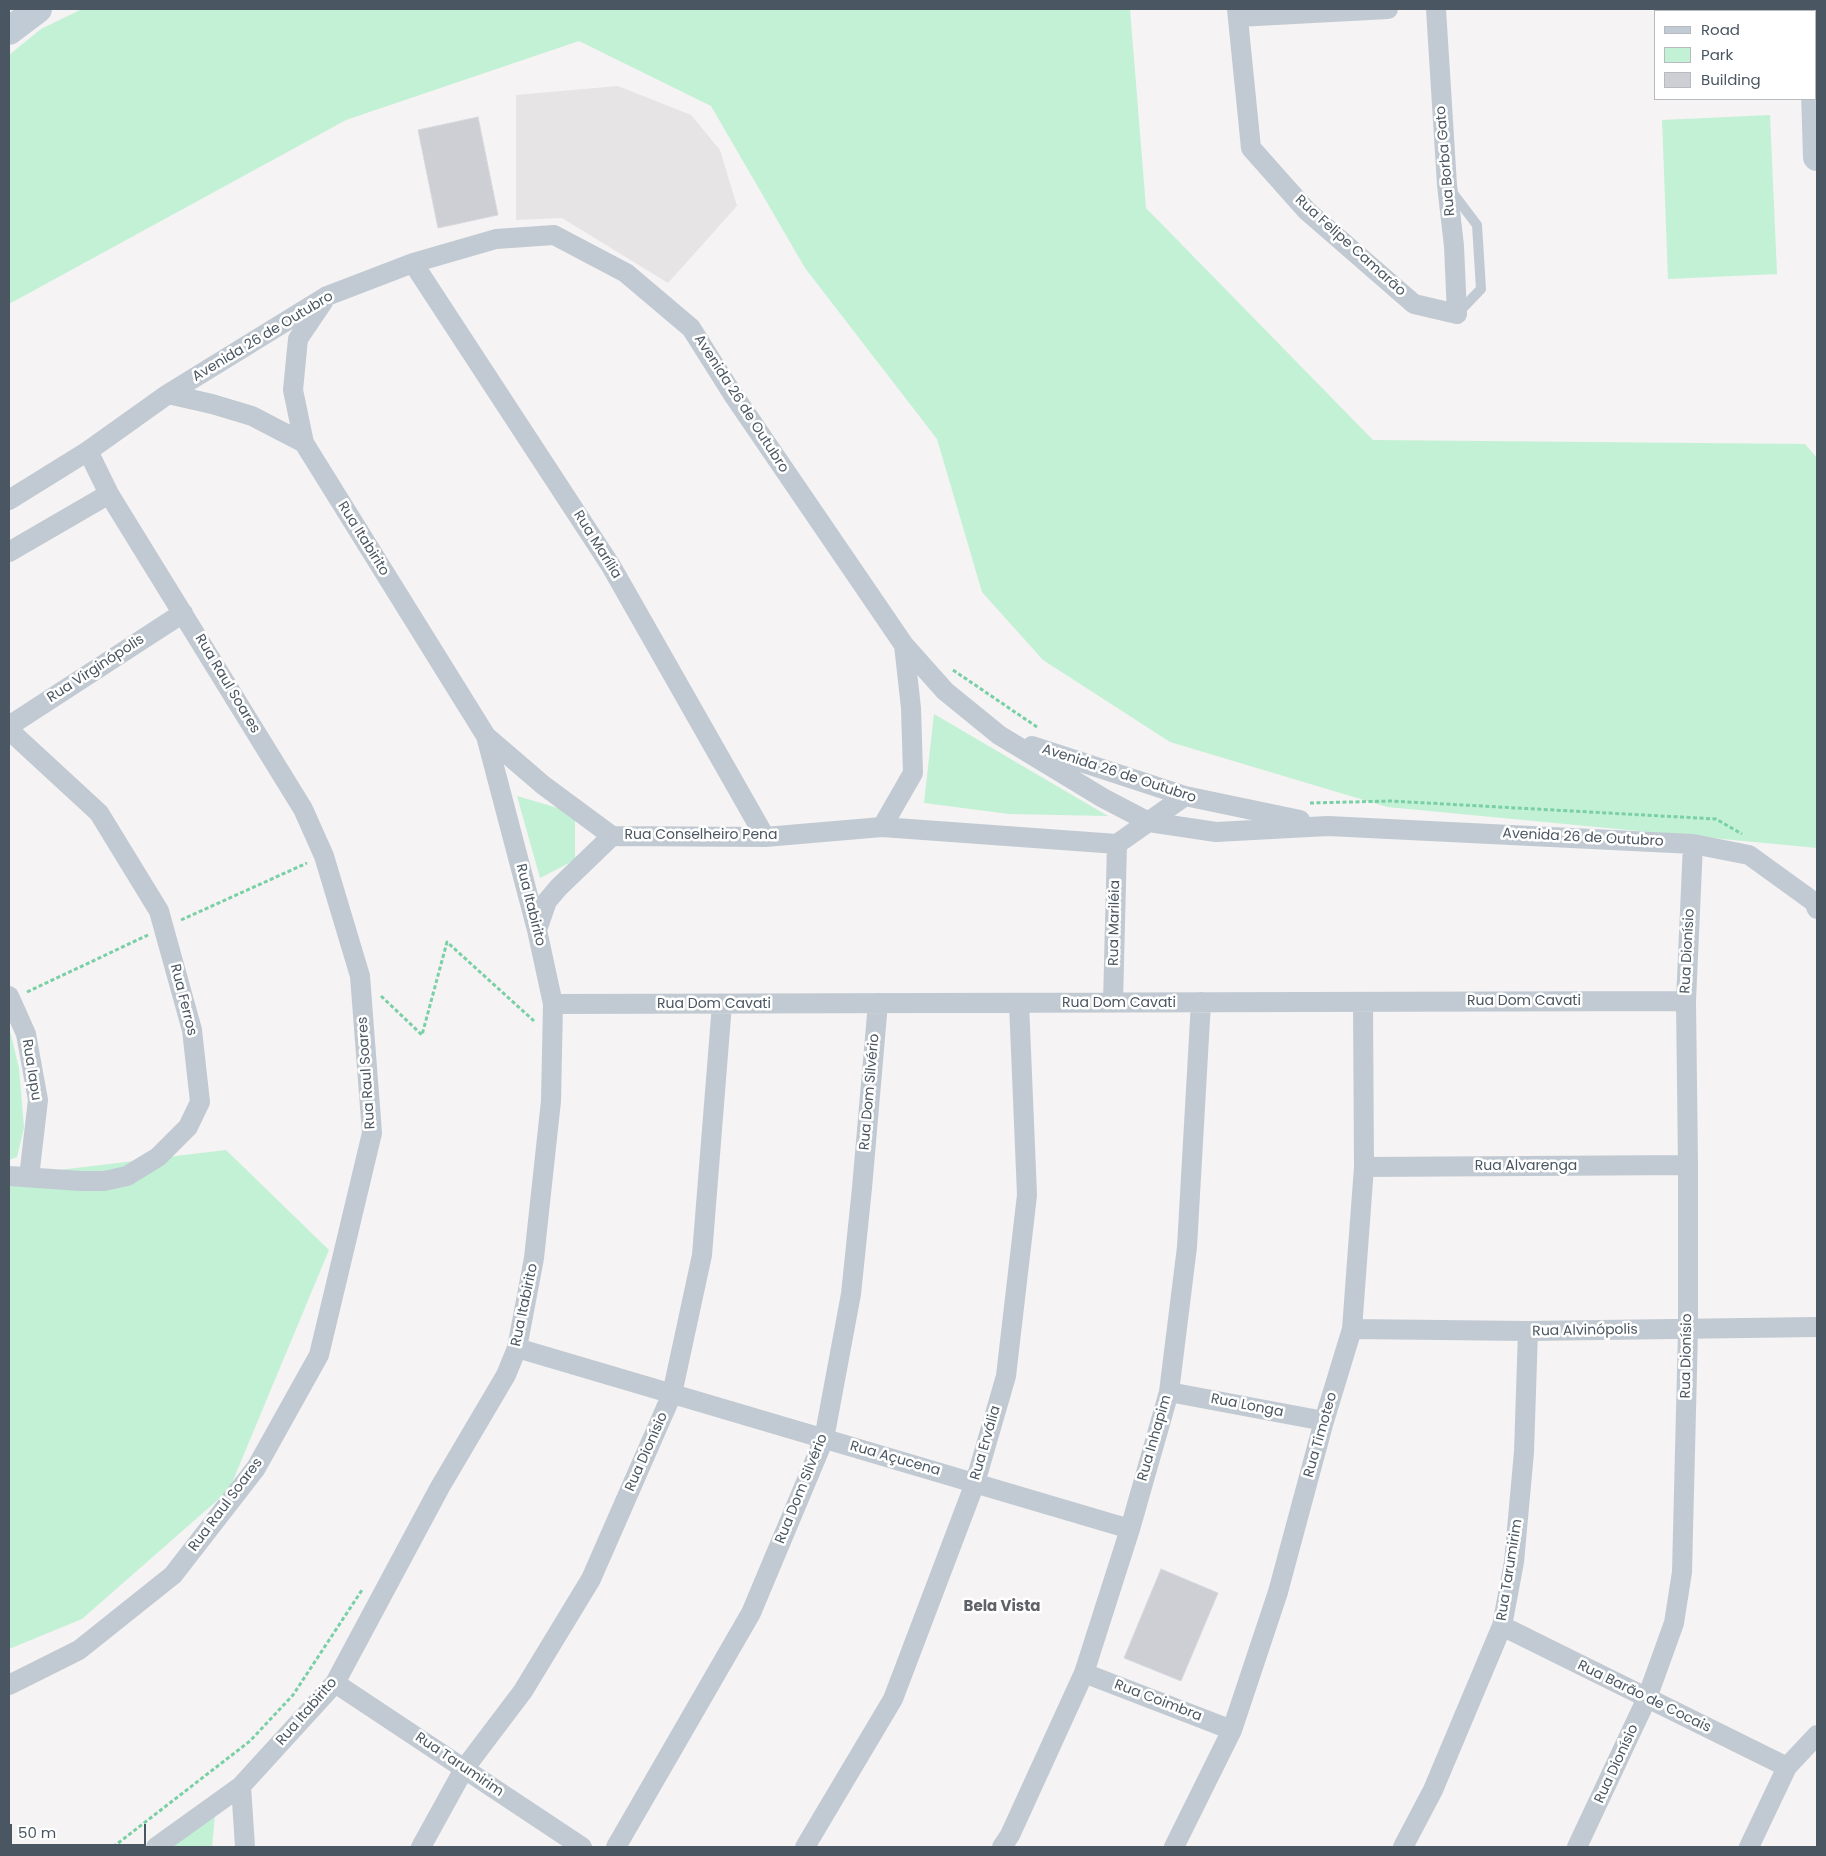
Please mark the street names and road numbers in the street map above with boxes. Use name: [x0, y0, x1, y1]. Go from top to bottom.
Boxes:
street label: Rua Borba Gato: [1433, 105, 1459, 217]
street label: Rua Felipe Camarão: [1291, 192, 1409, 300]
street label: Avenida 26 de Outubro: [190, 288, 336, 386]
street label: Avenida 26 de Outubro: [690, 332, 792, 476]
street label: Rua Itabirito: [334, 499, 392, 579]
street label: Rua Marília: [569, 508, 625, 582]
street label: Rua Virginópolis: [44, 631, 148, 707]
street label: Rua Raul Soares: [191, 631, 263, 737]
street label: Avenida 26 de Outubro: [1040, 741, 1198, 807]
street label: Avenida 26 de Outubro: [1502, 825, 1664, 851]
street label: Rua Conselheiro Pena: [624, 827, 778, 843]
street label: Rua Itabirito: [512, 862, 548, 948]
street label: Rua Mariléia: [1106, 880, 1124, 966]
street label: Rua Dionísio: [1677, 908, 1699, 994]
street label: Rua Ferros: [166, 962, 200, 1038]
street label: Rua Dom Cavati: [1467, 993, 1581, 1009]
street label: Rua Dom Cavati: [1062, 995, 1176, 1011]
street label: Rua Dom Cavati: [657, 996, 771, 1012]
street label: Rua Raul Soares: [355, 1016, 379, 1130]
street label: Rua Dom Silvério: [857, 1033, 883, 1151]
street label: Rua Iapu: [18, 1038, 44, 1102]
street label: Rua Alvarenga: [1475, 1158, 1577, 1174]
street label: Rua Itabirito: [508, 1262, 542, 1348]
street label: Rua Dionísio: [1678, 1313, 1696, 1399]
street label: Rua Alvinópolis: [1532, 1322, 1638, 1340]
street label: Rua Timoteo: [1301, 1390, 1341, 1480]
street label: Rua Longa: [1209, 1391, 1285, 1421]
street label: Rua Inhapim: [1135, 1393, 1175, 1483]
street label: Rua Ervália: [967, 1404, 1005, 1482]
street label: Rua Dionísio: [622, 1410, 672, 1494]
street label: Rua Dom Silvério: [772, 1432, 832, 1546]
street label: Rua Açucena: [848, 1438, 942, 1480]
street label: Rua Raul Soares: [185, 1455, 267, 1555]
street label: Rua Tarumirim: [1494, 1518, 1526, 1622]
street label: Rua Barão de Cocais: [1574, 1657, 1714, 1737]
street label: Rua Itabirito: [273, 1675, 341, 1749]
street label: Rua Coimbra: [1112, 1677, 1204, 1725]
street label: Rua Dionísio: [1591, 1722, 1643, 1806]
street label: Rua Tarumirim: [412, 1729, 506, 1801]

